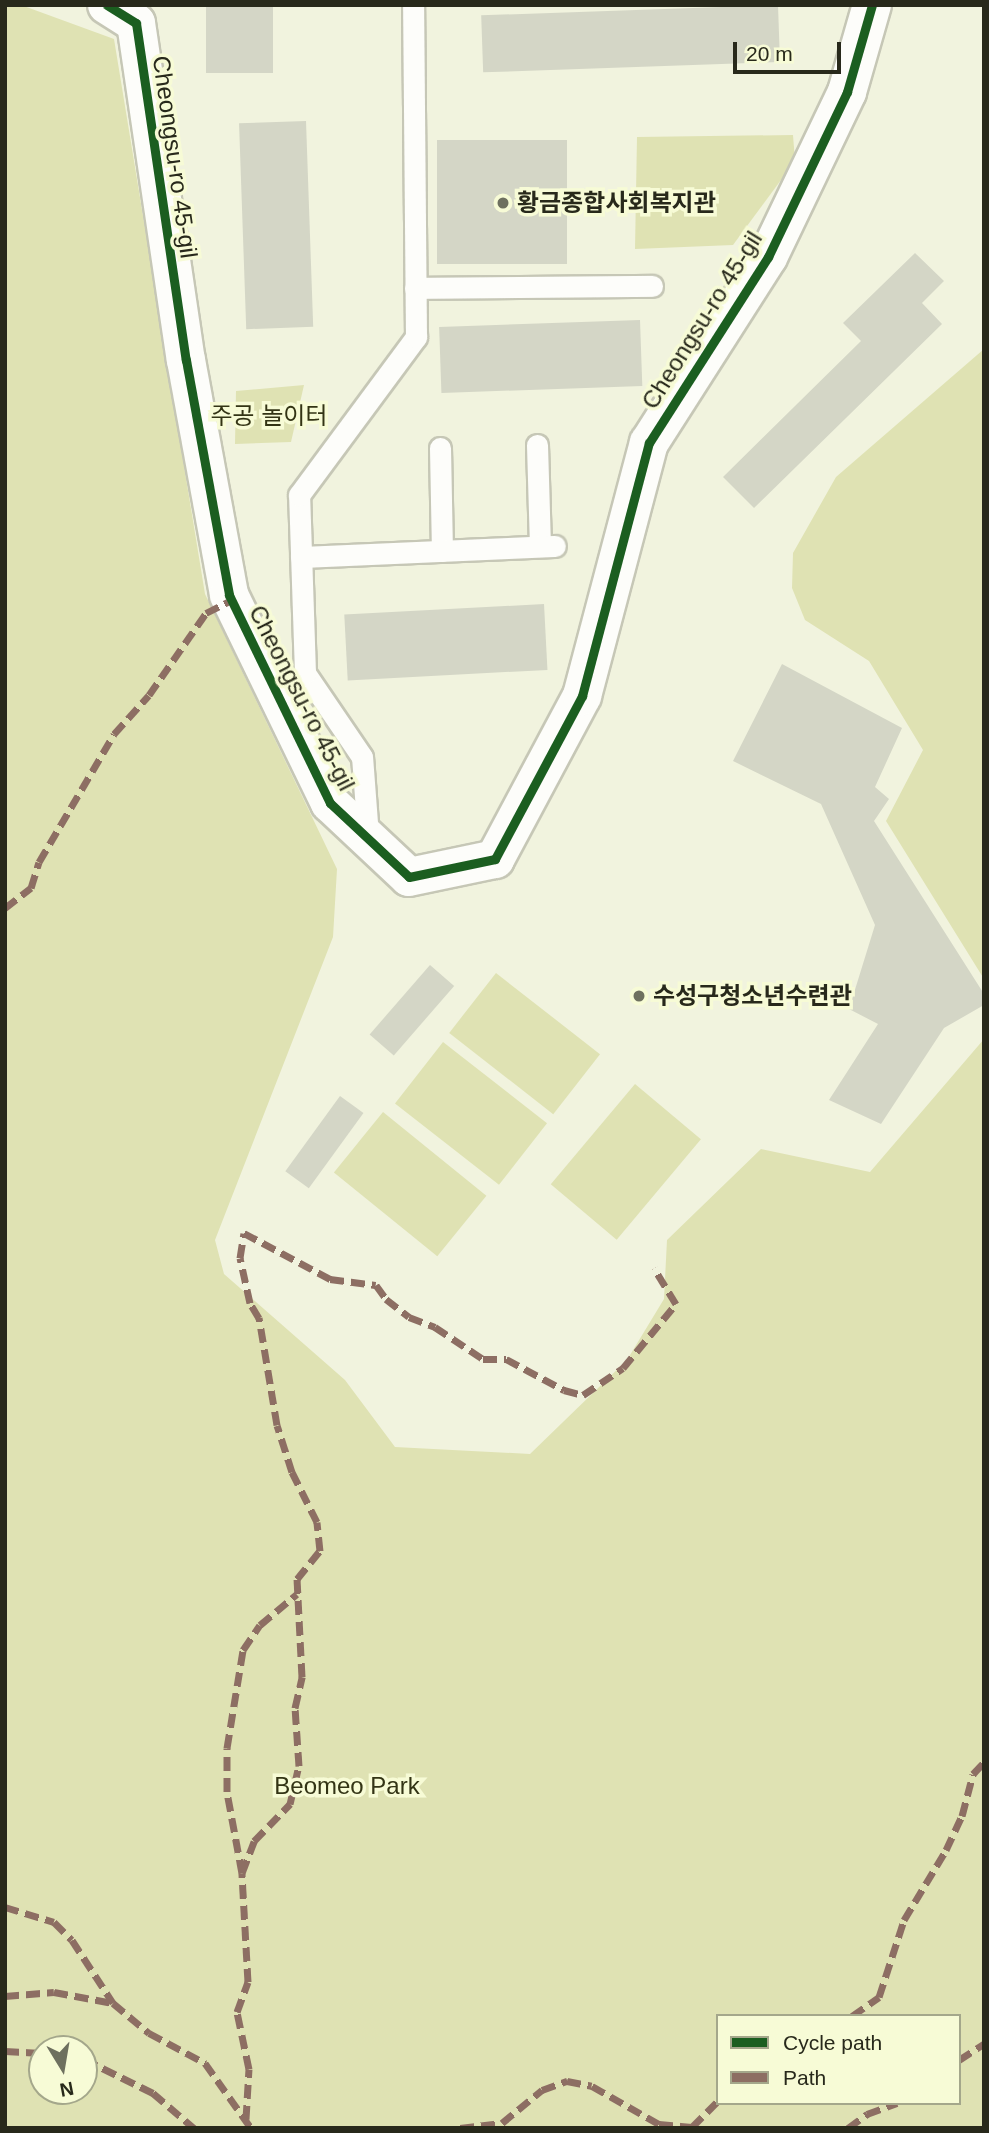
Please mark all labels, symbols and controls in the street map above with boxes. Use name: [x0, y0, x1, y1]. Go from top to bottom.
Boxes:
scale bar: [737, 28, 846, 72]
text: 20 m: [746, 42, 793, 65]
street label: Cheongsu-ro 45-gil: [147, 54, 203, 260]
place label: 황금종합사회복지관: [517, 189, 716, 217]
marker: 황금종합사회복지관: [495, 195, 511, 211]
street label: Cheongsu-ro 45-gil: [636, 226, 768, 414]
park label: 주공 놀이터: [210, 402, 328, 430]
street label: Cheongsu-ro 45-gil: [243, 601, 361, 795]
place label: 수성구청소년수련관: [653, 982, 852, 1010]
marker: 수성구청소년수련관: [631, 988, 647, 1004]
park label: Beomeo Park: [274, 1772, 420, 1800]
legend: [716, 2014, 961, 2105]
text: Cycle path: [783, 2031, 882, 2054]
north arrow: [28, 2035, 98, 2105]
text: Path: [783, 2066, 826, 2089]
text: N: [58, 2078, 75, 2101]

